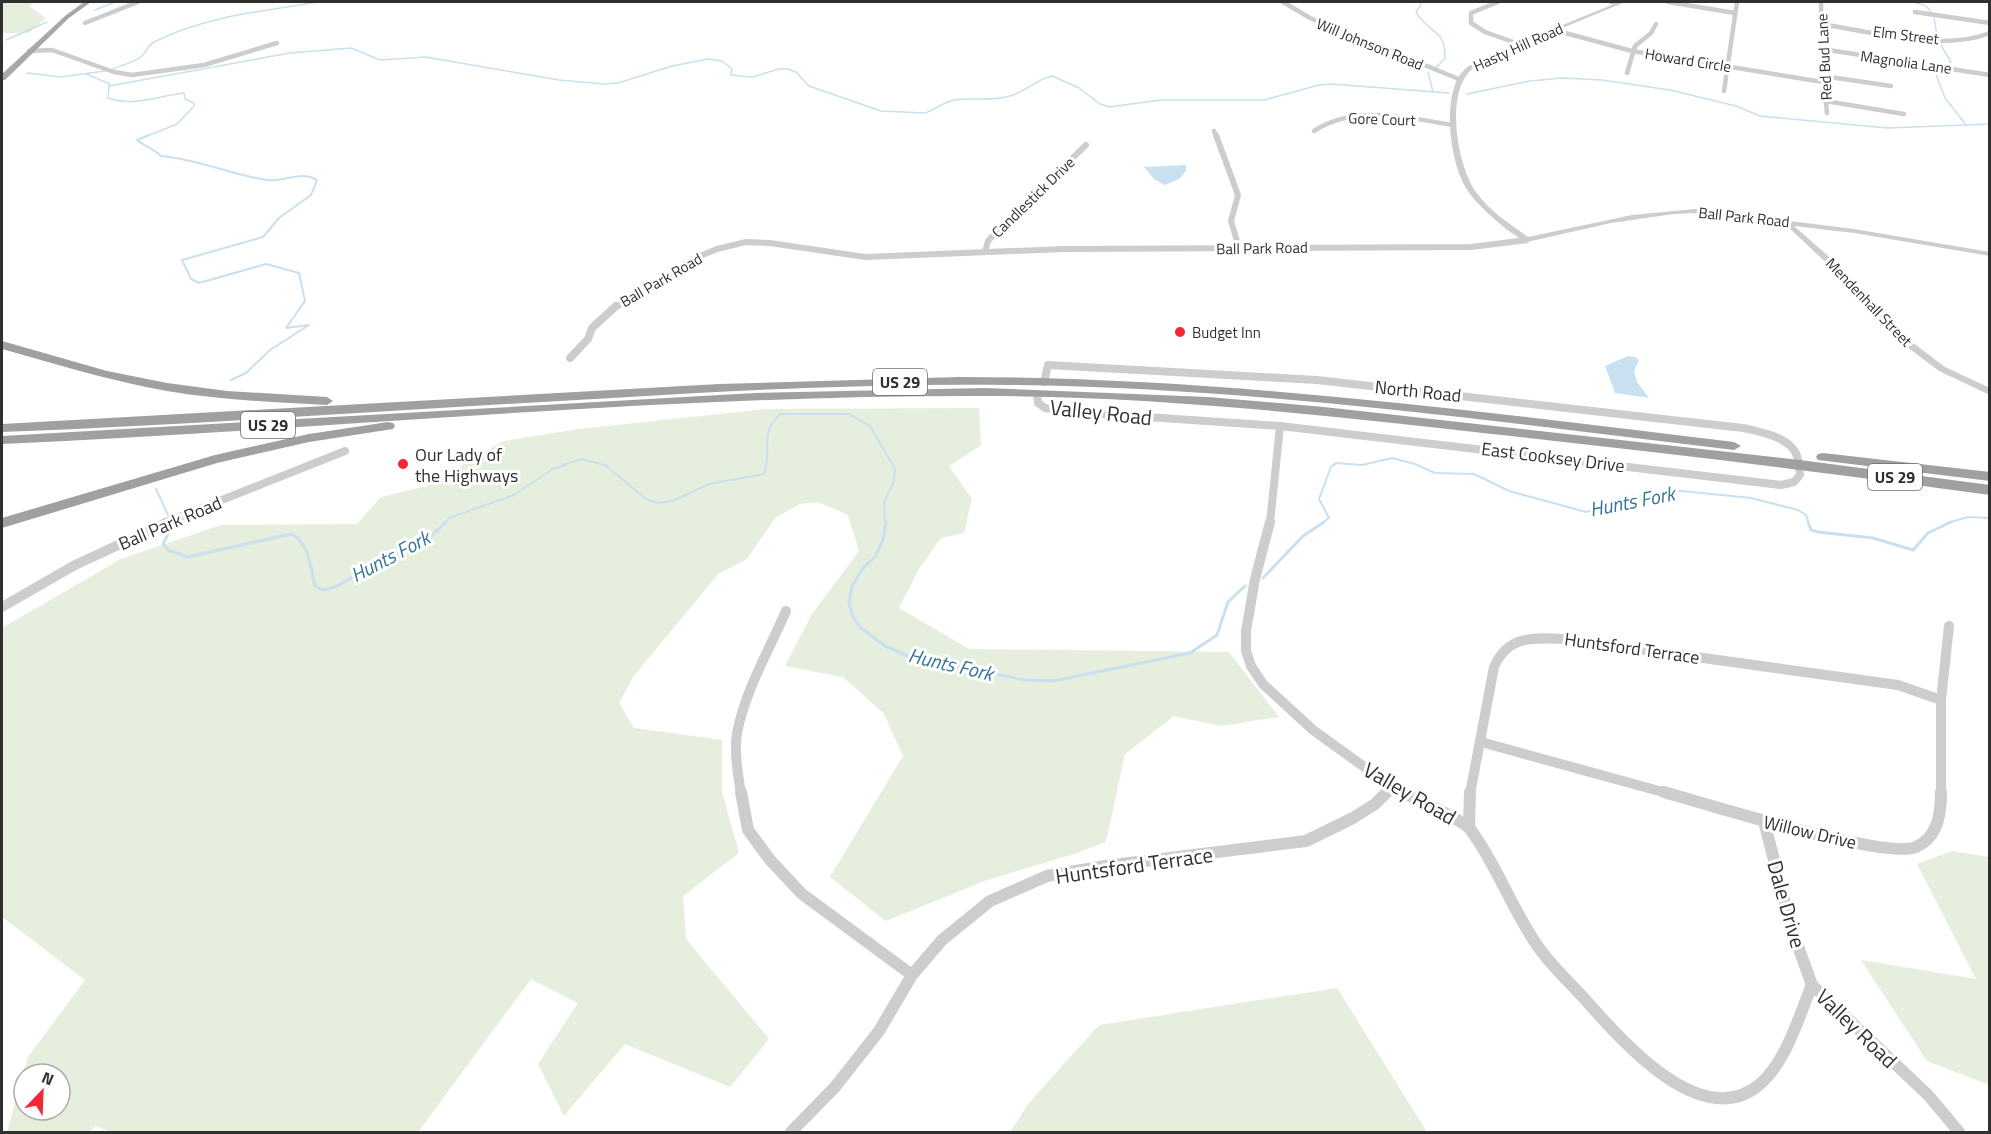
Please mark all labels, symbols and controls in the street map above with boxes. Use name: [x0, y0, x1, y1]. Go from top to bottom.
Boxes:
street label: Will Johnson Road: [1313, 12, 1427, 76]
street label: Red Bud Lane: [1810, 13, 1838, 101]
street label: Hasty Hill Road: [1469, 17, 1567, 77]
street label: Elm Street: [1872, 20, 1941, 51]
street label: Howard Circle: [1643, 42, 1733, 78]
street label: Magnolia Lane: [1859, 44, 1953, 80]
street label: Gore Court: [1348, 106, 1417, 132]
street label: Candlestick Drive: [986, 151, 1080, 243]
street label: Ball Park Road: [1697, 201, 1791, 233]
street label: Ball Park Road: [1216, 236, 1308, 260]
street label: Ball Park Road: [616, 247, 706, 313]
street label: Mendenhall Street: [1820, 252, 1918, 352]
place label: Budget Inn: [1192, 321, 1261, 344]
marker: Budget Inn: [1173, 325, 1187, 339]
road number: US 29: [873, 369, 927, 395]
street label: North Road: [1373, 373, 1463, 409]
street label: Valley Road: [1048, 391, 1154, 433]
road number: US 29: [241, 412, 295, 438]
street label: East Cooksey Drive: [1480, 435, 1626, 479]
place label: Our Lady of the Highways: [415, 441, 518, 489]
marker: Our Lady of the Highways: [396, 457, 410, 471]
road number: US 29: [1868, 464, 1922, 490]
water label: Hunts Fork: [1587, 477, 1679, 524]
street label: Ball Park Road: [114, 489, 226, 557]
water label: Hunts Fork: [345, 521, 437, 590]
street label: Huntsford Terrace: [1563, 625, 1701, 671]
water label: Hunts Fork: [906, 639, 999, 689]
street label: Valley Road: [1358, 754, 1462, 832]
street label: Willow Drive: [1761, 808, 1859, 856]
street label: Huntsford Terrace: [1053, 838, 1215, 892]
street label: Dale Drive: [1759, 856, 1815, 952]
street label: Valley Road: [1809, 981, 1905, 1075]
north arrow: [12, 1062, 72, 1122]
text: N: [38, 1065, 58, 1091]

